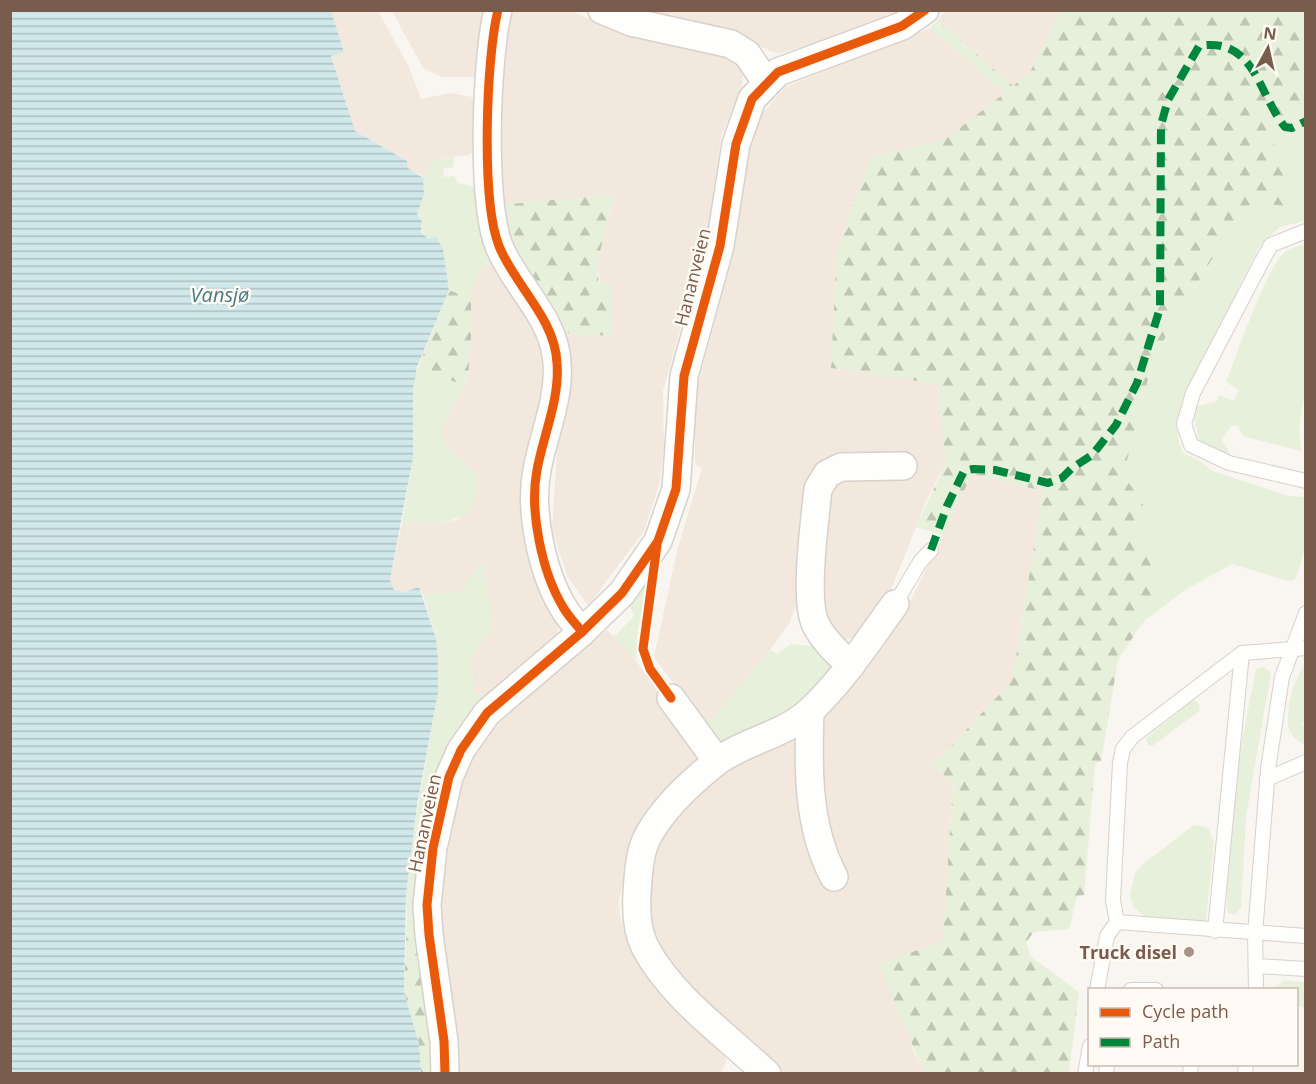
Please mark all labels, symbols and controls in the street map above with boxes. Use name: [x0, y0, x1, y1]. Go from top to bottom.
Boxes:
north arrow: [1238, 18, 1298, 78]
text: N: [1262, 21, 1278, 45]
street label: Hananveien: [668, 226, 716, 328]
water label: Vansjø: [191, 281, 249, 308]
street label: Hananveien: [402, 772, 446, 874]
place label: Truck disel: [1080, 940, 1177, 964]
marker: Truck disel: [1182, 945, 1196, 959]
legend: [1088, 988, 1298, 1066]
text: Cycle path: [1142, 999, 1229, 1023]
text: Path: [1142, 1029, 1180, 1053]

